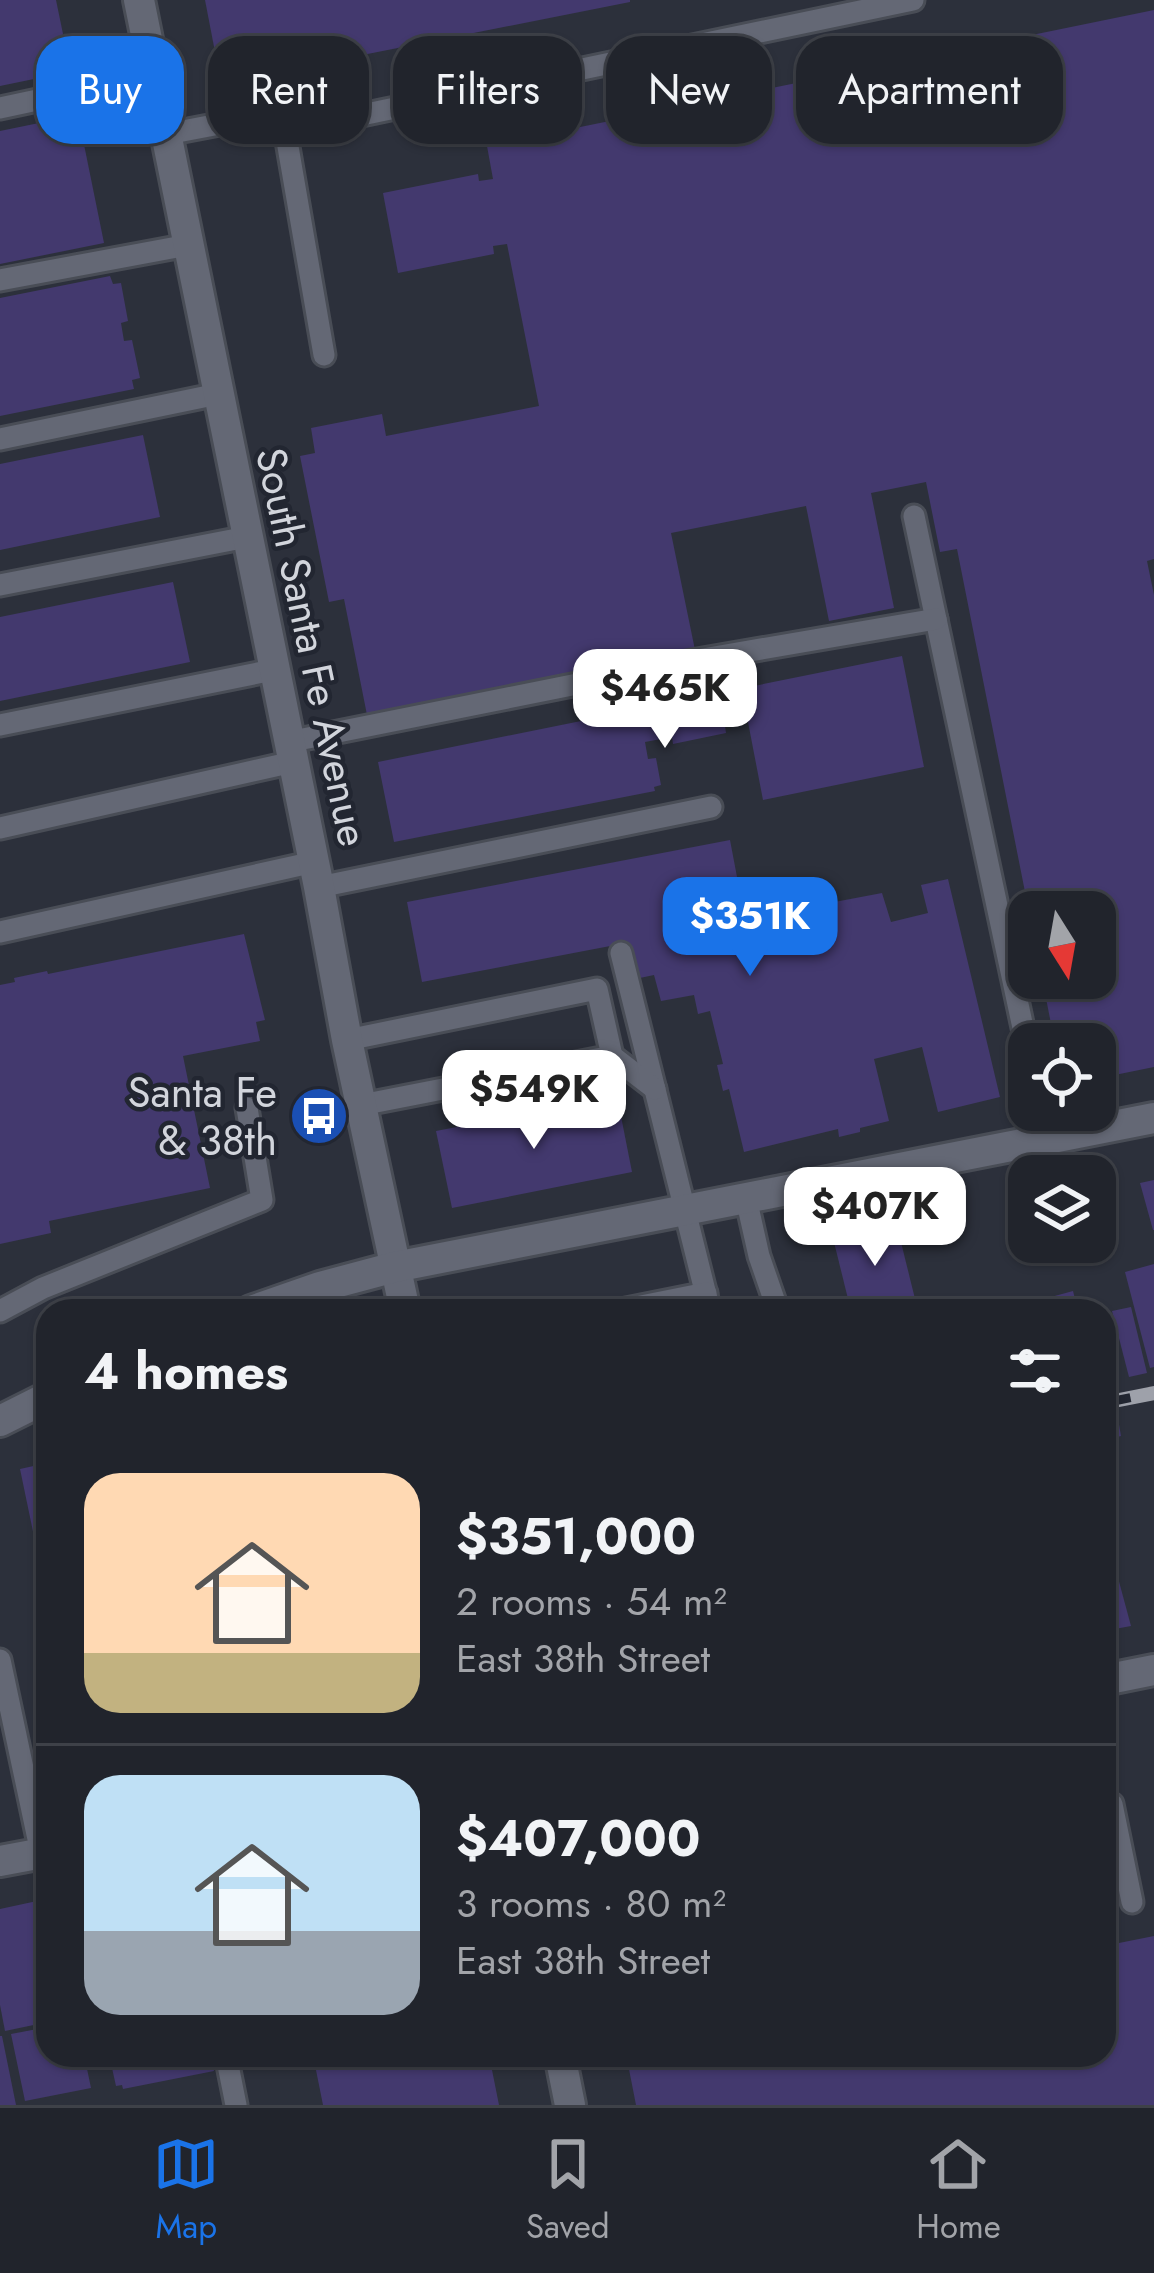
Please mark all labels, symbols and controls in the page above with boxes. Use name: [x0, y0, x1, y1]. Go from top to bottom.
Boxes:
chip: Buy: [36, 36, 184, 144]
chip: Rent: [208, 36, 369, 144]
chip: Filters: [393, 36, 582, 144]
chip: New: [606, 36, 772, 144]
chip: Apartment: [796, 36, 1063, 144]
street label: South Santa Fe Avenue: [240, 442, 384, 852]
pin: $465K: [581, 649, 749, 751]
text: $465K: [600, 659, 730, 716]
pin: $351K: [666, 877, 834, 979]
text: $351K: [690, 887, 810, 944]
north arrow: [1008, 891, 1116, 999]
map controls: [1008, 891, 1116, 1263]
button: locate: [1008, 1023, 1116, 1131]
pin: $549K: [450, 1050, 618, 1152]
text: $549K: [469, 1060, 599, 1117]
place label: Santa Fe & 38th: [127, 1062, 277, 1171]
bus stop icon: Santa Fe & 38th: [288, 1085, 350, 1147]
button: layers: [1008, 1155, 1116, 1263]
pin: $407K: [791, 1167, 959, 1269]
text: $407K: [811, 1177, 939, 1234]
text: 4 homes: [84, 1334, 288, 1408]
icon: filters: [1002, 1338, 1068, 1404]
text: $351,000: [456, 1499, 696, 1573]
icon: home: [180, 1521, 324, 1665]
text: 2 rooms · 54 m²: [456, 1573, 727, 1630]
text: East 38th Street: [456, 1630, 710, 1687]
text: $407,000: [456, 1801, 701, 1875]
icon: home: [180, 1823, 324, 1967]
text: 3 rooms · 80 m²: [456, 1875, 726, 1932]
text: East 38th Street: [456, 1932, 710, 1989]
tab: Map: [153, 2131, 219, 2250]
tab: Saved: [526, 2131, 610, 2250]
tab: Home: [916, 2131, 1001, 2250]

